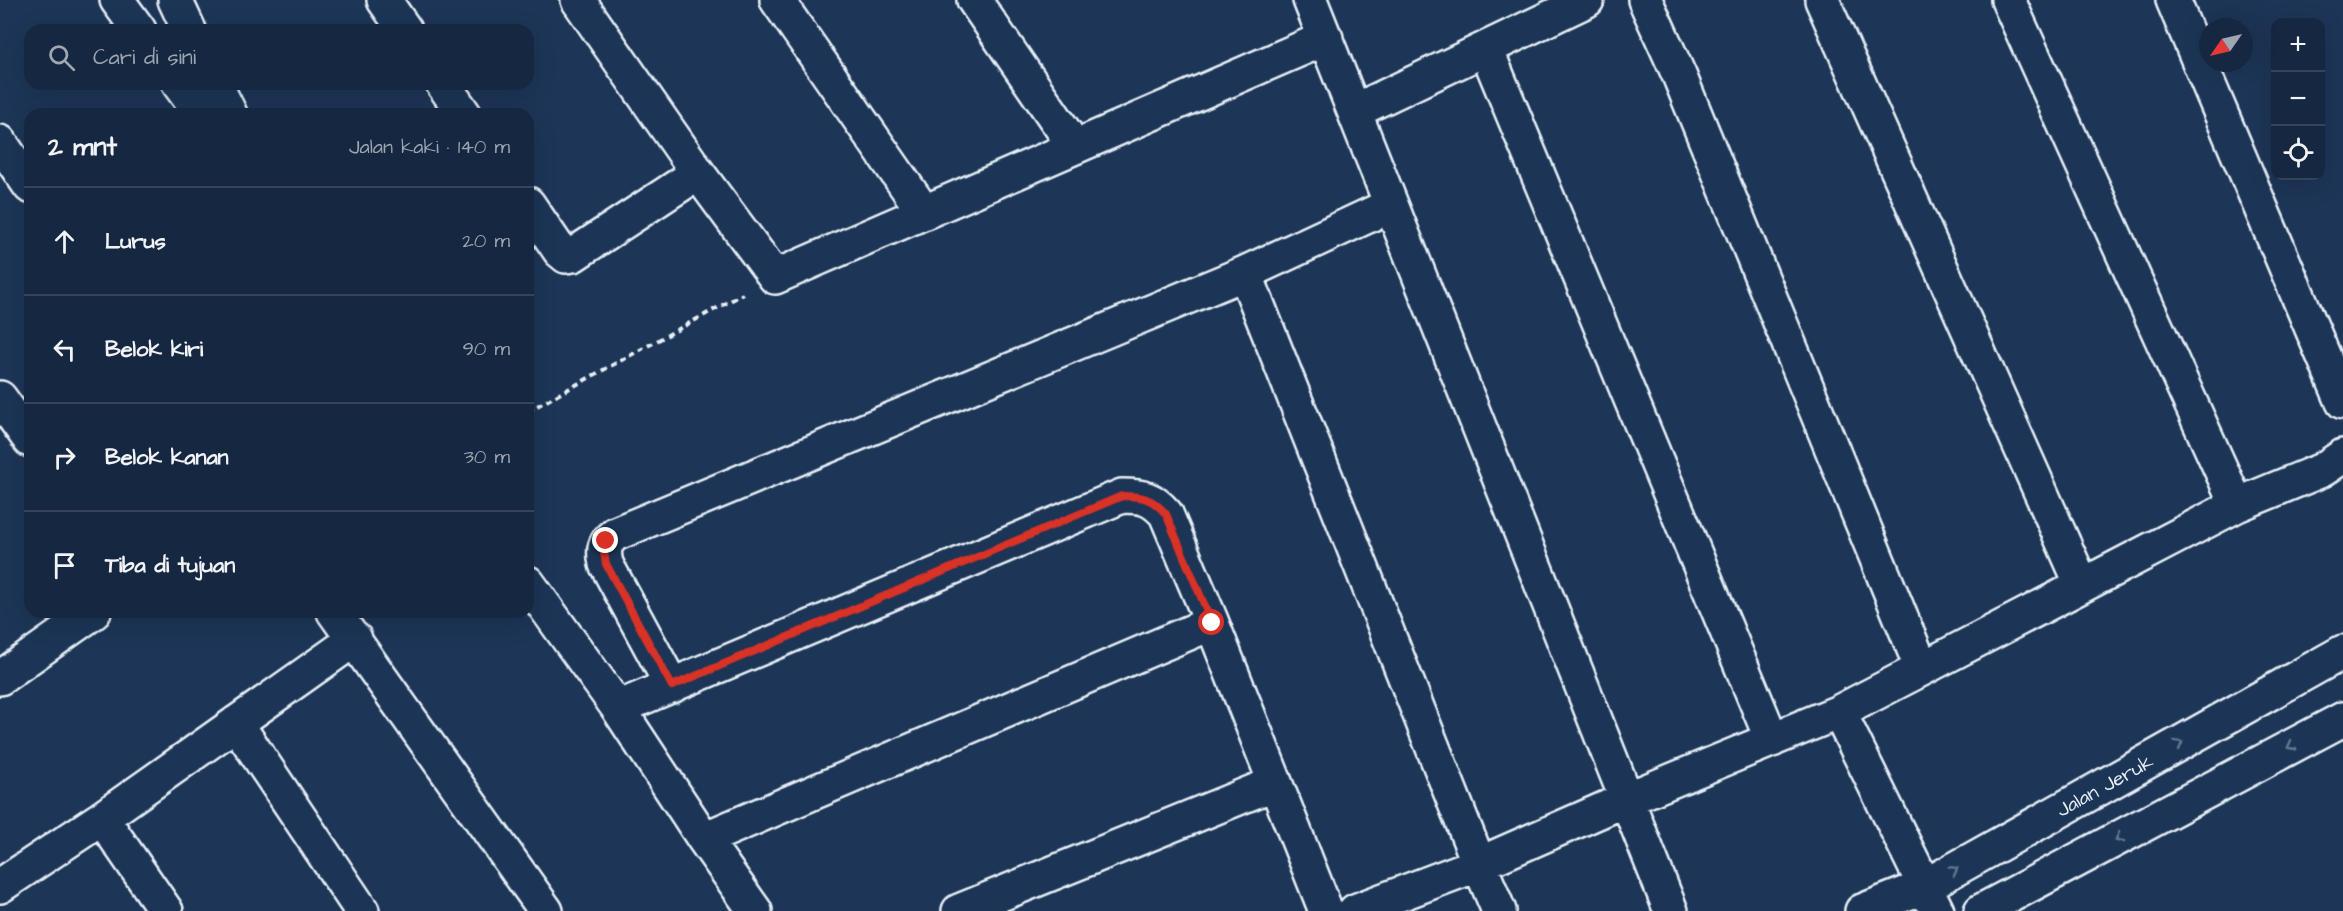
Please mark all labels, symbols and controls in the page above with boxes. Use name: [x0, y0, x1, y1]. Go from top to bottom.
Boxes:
north arrow: [2199, 18, 2253, 72]
map controls: [2271, 18, 2325, 180]
button: +: [2271, 18, 2325, 72]
search box: [24, 24, 534, 90]
icon: search: [45, 41, 78, 74]
text: Cari di sini: [93, 42, 196, 73]
button: −: [2271, 72, 2325, 126]
button: locate: [2271, 126, 2325, 180]
text: 2 mnt: [48, 129, 117, 165]
text: Jalan kaki · 140 m: [349, 133, 510, 161]
icon: ahead: [48, 225, 81, 258]
text: Lurus: [105, 226, 166, 257]
text: 20 m: [462, 227, 510, 255]
icon: left: [48, 333, 81, 366]
text: Belok kiri: [105, 334, 203, 365]
text: 90 m: [462, 335, 510, 363]
icon: right: [48, 441, 81, 474]
text: Belok kanan: [105, 442, 229, 473]
text: 30 m: [464, 443, 510, 471]
route end: [592, 527, 618, 553]
icon: arrive: [48, 549, 81, 582]
text: Tiba di tujuan: [105, 550, 235, 581]
route start: [1198, 609, 1224, 635]
one-way arrow: [2287, 739, 2298, 750]
one-way arrow: [2173, 740, 2183, 751]
street label: Jalan Jeruk: [2051, 748, 2159, 824]
one-way arrow: [2115, 831, 2125, 842]
one-way arrow: [1948, 866, 1958, 877]

